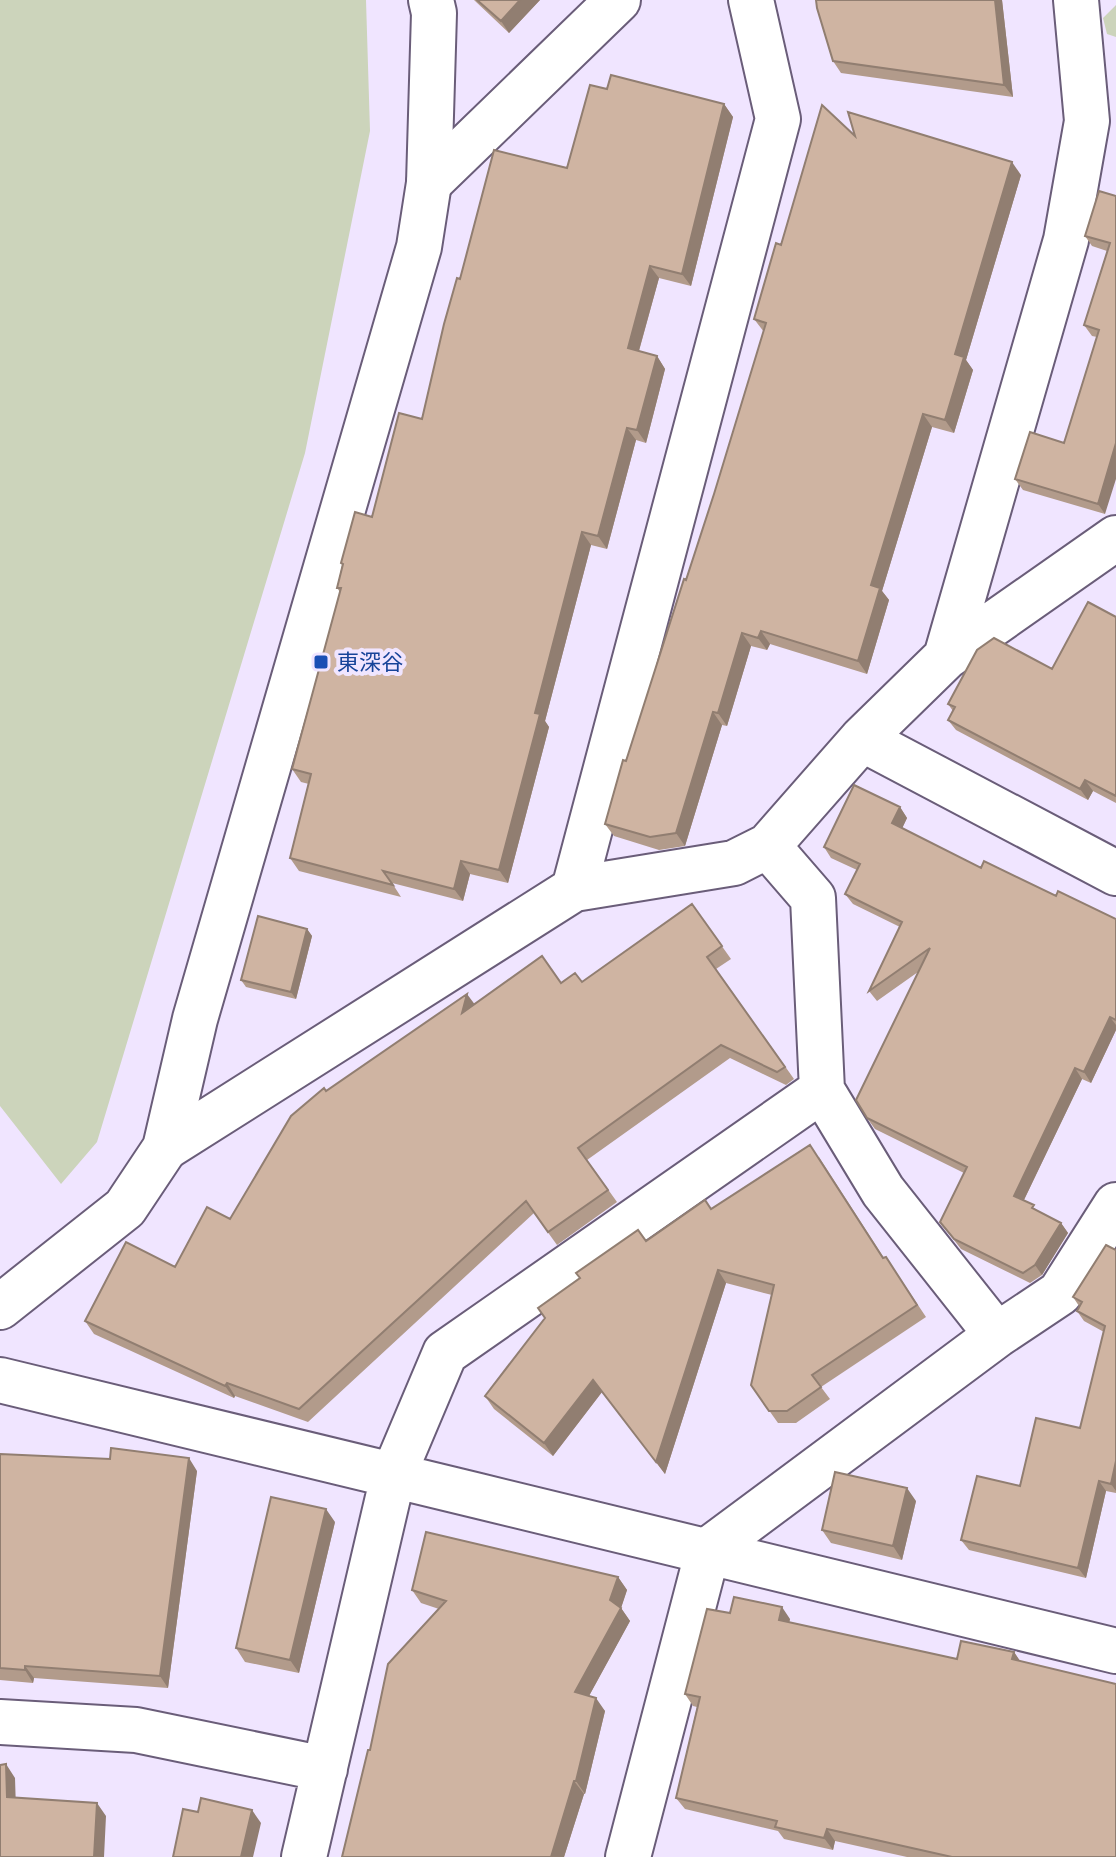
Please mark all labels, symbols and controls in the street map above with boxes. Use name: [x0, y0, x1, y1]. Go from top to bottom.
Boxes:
place label: 東深谷: [337, 648, 403, 677]
marker: 東深谷: [312, 653, 330, 671]

